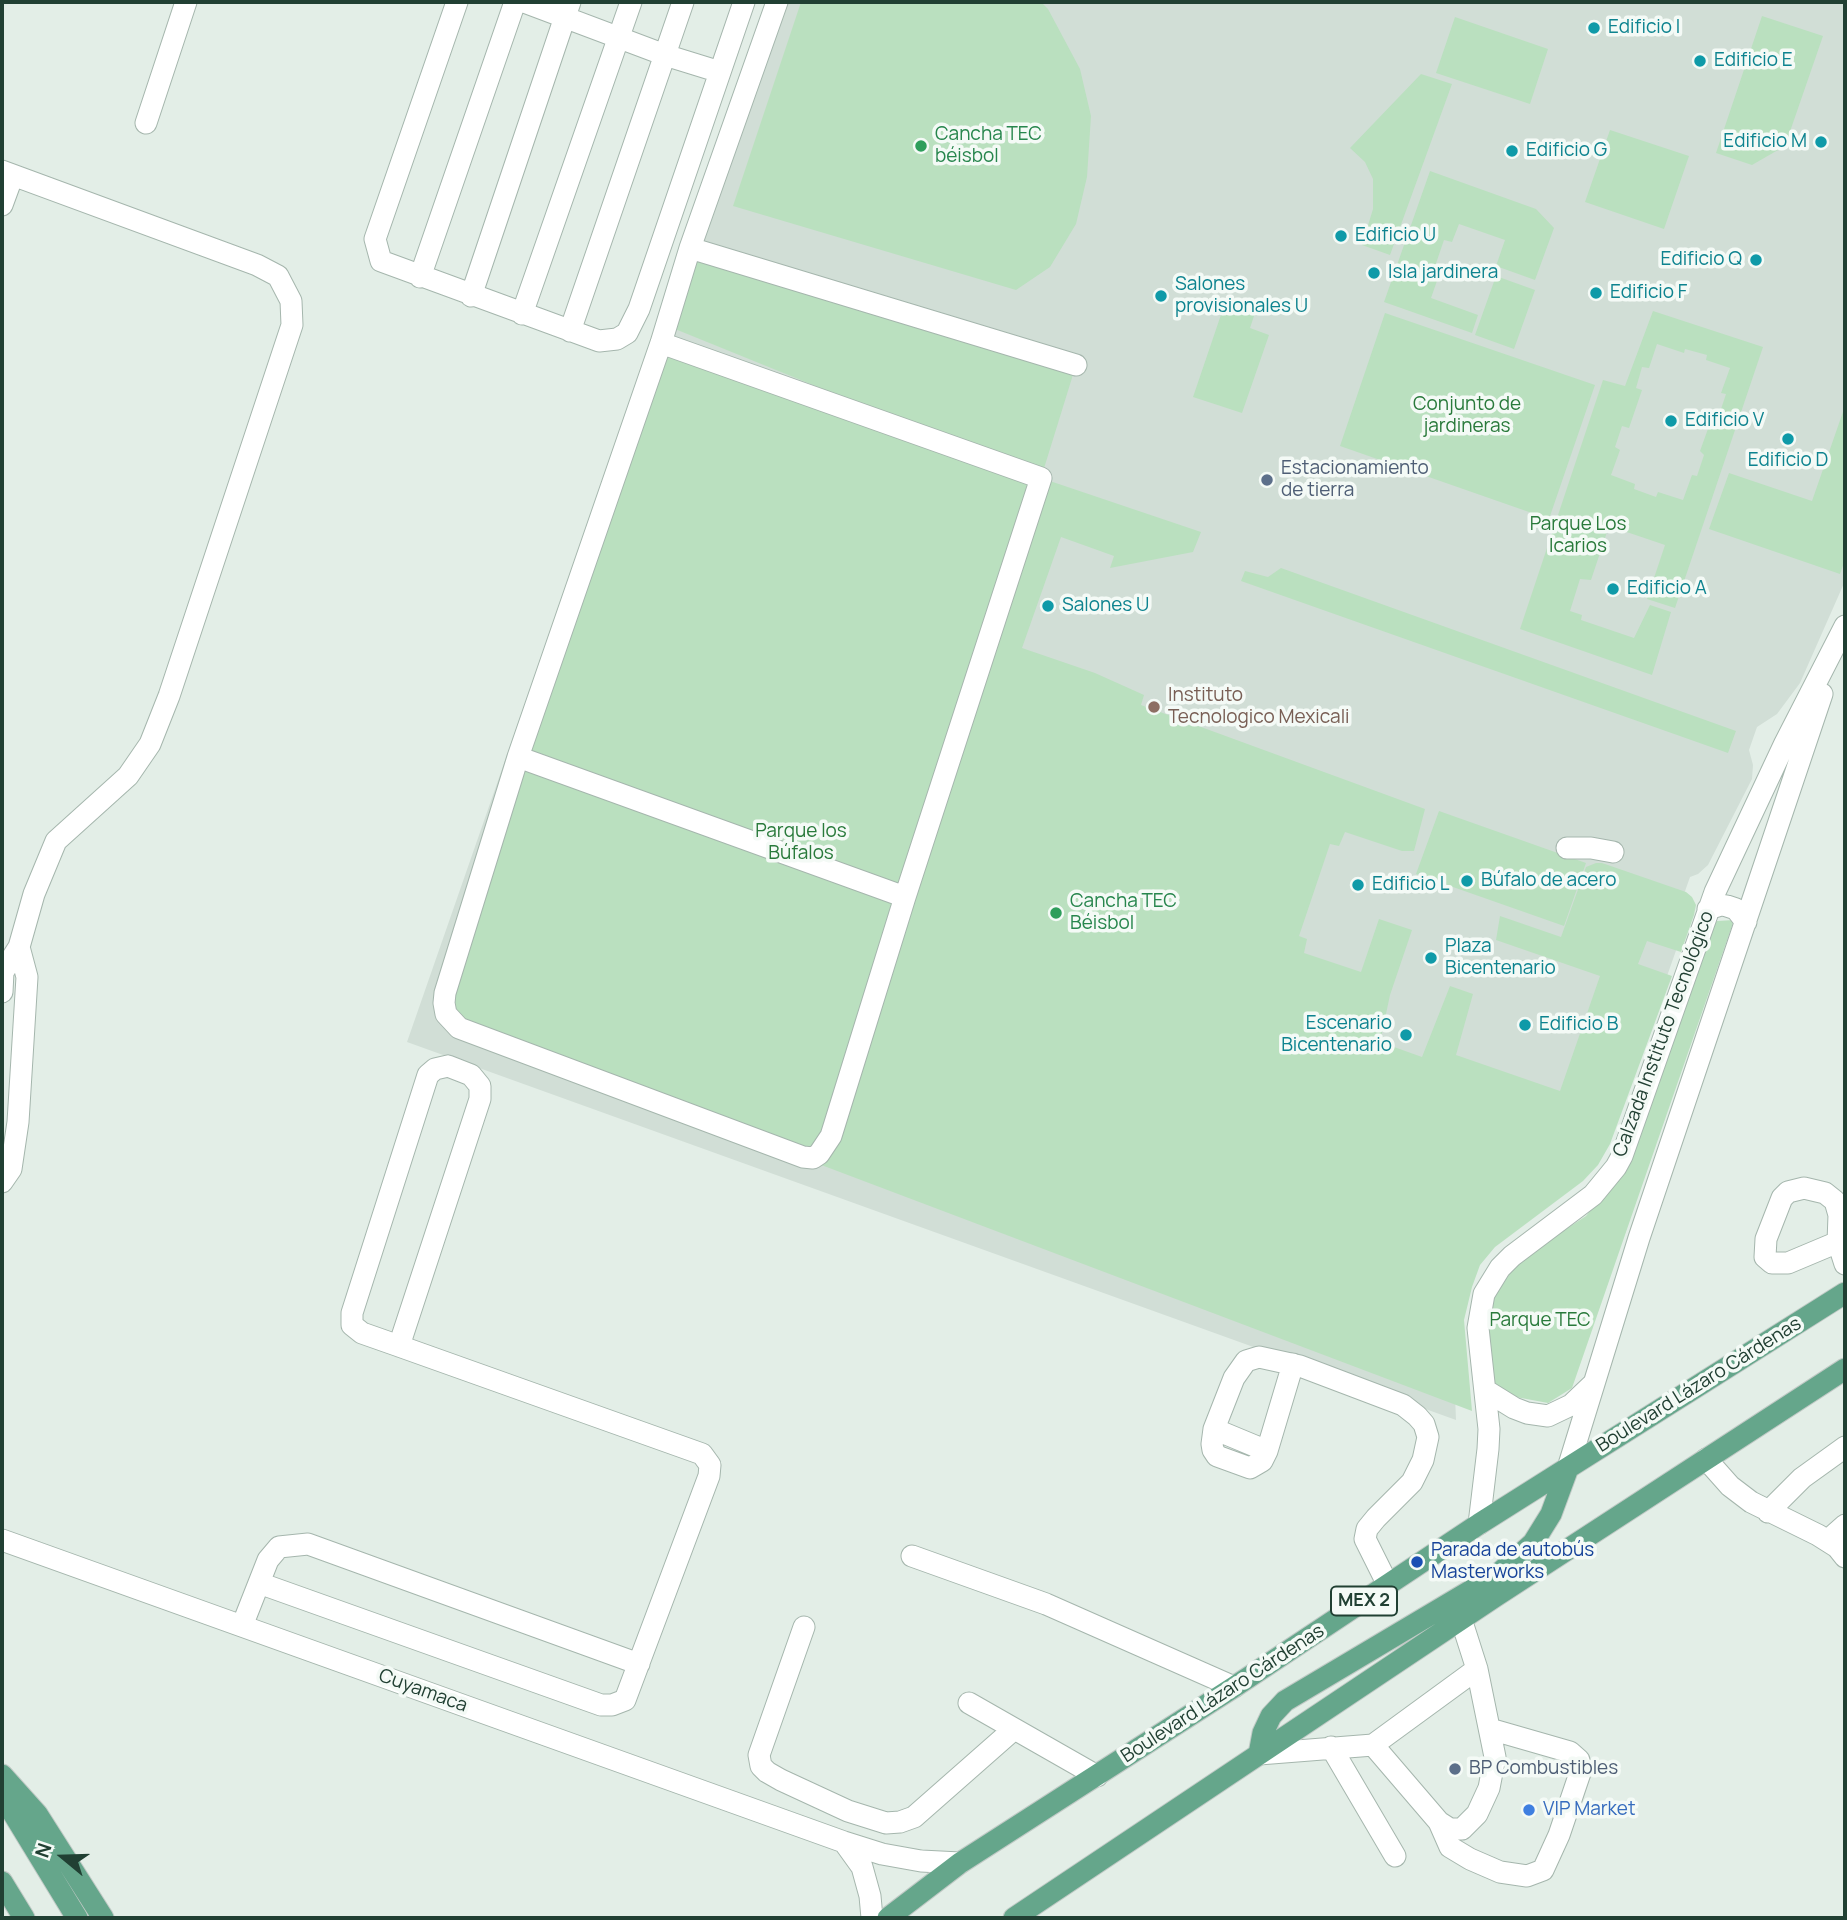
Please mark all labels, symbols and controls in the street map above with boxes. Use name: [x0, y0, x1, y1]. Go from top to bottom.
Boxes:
place label: Edificio I: [1608, 17, 1680, 39]
marker: Edificio I: [1586, 20, 1602, 36]
place label: Edificio E: [1714, 50, 1793, 72]
marker: Edificio E: [1692, 53, 1708, 69]
place label: Cancha TEC béisbol: [935, 124, 1042, 168]
place label: Edificio M: [1723, 131, 1807, 153]
marker: Edificio M: [1813, 134, 1829, 150]
marker: Cancha TEC béisbol: [913, 138, 929, 154]
place label: Edificio G: [1526, 140, 1607, 162]
marker: Edificio G: [1504, 143, 1520, 159]
place label: Edificio U: [1355, 225, 1436, 247]
marker: Edificio U: [1333, 228, 1349, 244]
place label: Edificio Q: [1661, 249, 1742, 271]
marker: Edificio Q: [1748, 252, 1764, 268]
place label: Isla jardinera: [1388, 262, 1498, 284]
marker: Isla jardinera: [1366, 265, 1382, 281]
place label: Salones provisionales U: [1175, 274, 1308, 318]
place label: Edificio F: [1610, 282, 1687, 304]
marker: Edificio F: [1588, 285, 1604, 301]
marker: Salones provisionales U: [1153, 288, 1169, 304]
park label: Conjunto de jardineras: [1413, 394, 1521, 438]
place label: Edificio V: [1685, 410, 1764, 432]
marker: Edificio V: [1663, 413, 1679, 429]
marker: Edificio D: [1780, 431, 1796, 447]
place label: Edificio D: [1748, 450, 1828, 472]
place label: Estacionamiento de tierra: [1281, 458, 1429, 502]
marker: Estacionamiento de tierra: [1259, 472, 1275, 488]
park label: Parque Los Icarios: [1530, 514, 1626, 558]
place label: Edificio A: [1627, 578, 1707, 600]
marker: Edificio A: [1605, 581, 1621, 597]
place label: Salones U: [1062, 595, 1149, 617]
marker: Salones U: [1040, 598, 1056, 614]
place label: Instituto Tecnologico Mexicali: [1168, 685, 1350, 729]
marker: Instituto Tecnologico Mexicali: [1146, 699, 1162, 715]
park label: Parque los Búfalos: [755, 821, 847, 865]
place label: Búfalo de acero: [1481, 870, 1616, 892]
marker: Búfalo de acero: [1459, 873, 1475, 889]
place label: Edificio L: [1372, 874, 1449, 896]
marker: Edificio L: [1350, 877, 1366, 893]
place label: Cancha TEC Béisbol: [1070, 891, 1177, 935]
marker: Cancha TEC Béisbol: [1048, 905, 1064, 921]
street label: Calzada Instituto Tecnológico: [1609, 908, 1719, 1160]
place label: Plaza Bicentenario: [1445, 936, 1556, 980]
marker: Plaza Bicentenario: [1423, 950, 1439, 966]
place label: Escenario Bicentenario: [1281, 1013, 1392, 1057]
place label: Edificio B: [1539, 1014, 1618, 1036]
marker: Edificio B: [1517, 1017, 1533, 1033]
marker: Escenario Bicentenario: [1398, 1027, 1414, 1043]
park label: Parque TEC: [1489, 1310, 1591, 1332]
street label: Boulevard Lázaro Cárdenas: [1592, 1312, 1806, 1458]
place label: Parada de autobús Masterworks: [1431, 1540, 1594, 1584]
marker: Parada de autobús Masterworks: [1409, 1554, 1425, 1570]
road number: MEX 2: [1331, 1586, 1397, 1616]
street label: Boulevard Lázaro Cárdenas: [1117, 1620, 1329, 1768]
street label: Cuyamaca: [376, 1664, 470, 1718]
place label: BP Combustibles: [1469, 1758, 1618, 1780]
marker: BP Combustibles: [1447, 1761, 1463, 1777]
place label: VIP Market: [1543, 1799, 1636, 1821]
marker: VIP Market: [1521, 1802, 1537, 1818]
north arrow: [28, 1822, 98, 1892]
text: N: [29, 1839, 58, 1861]

